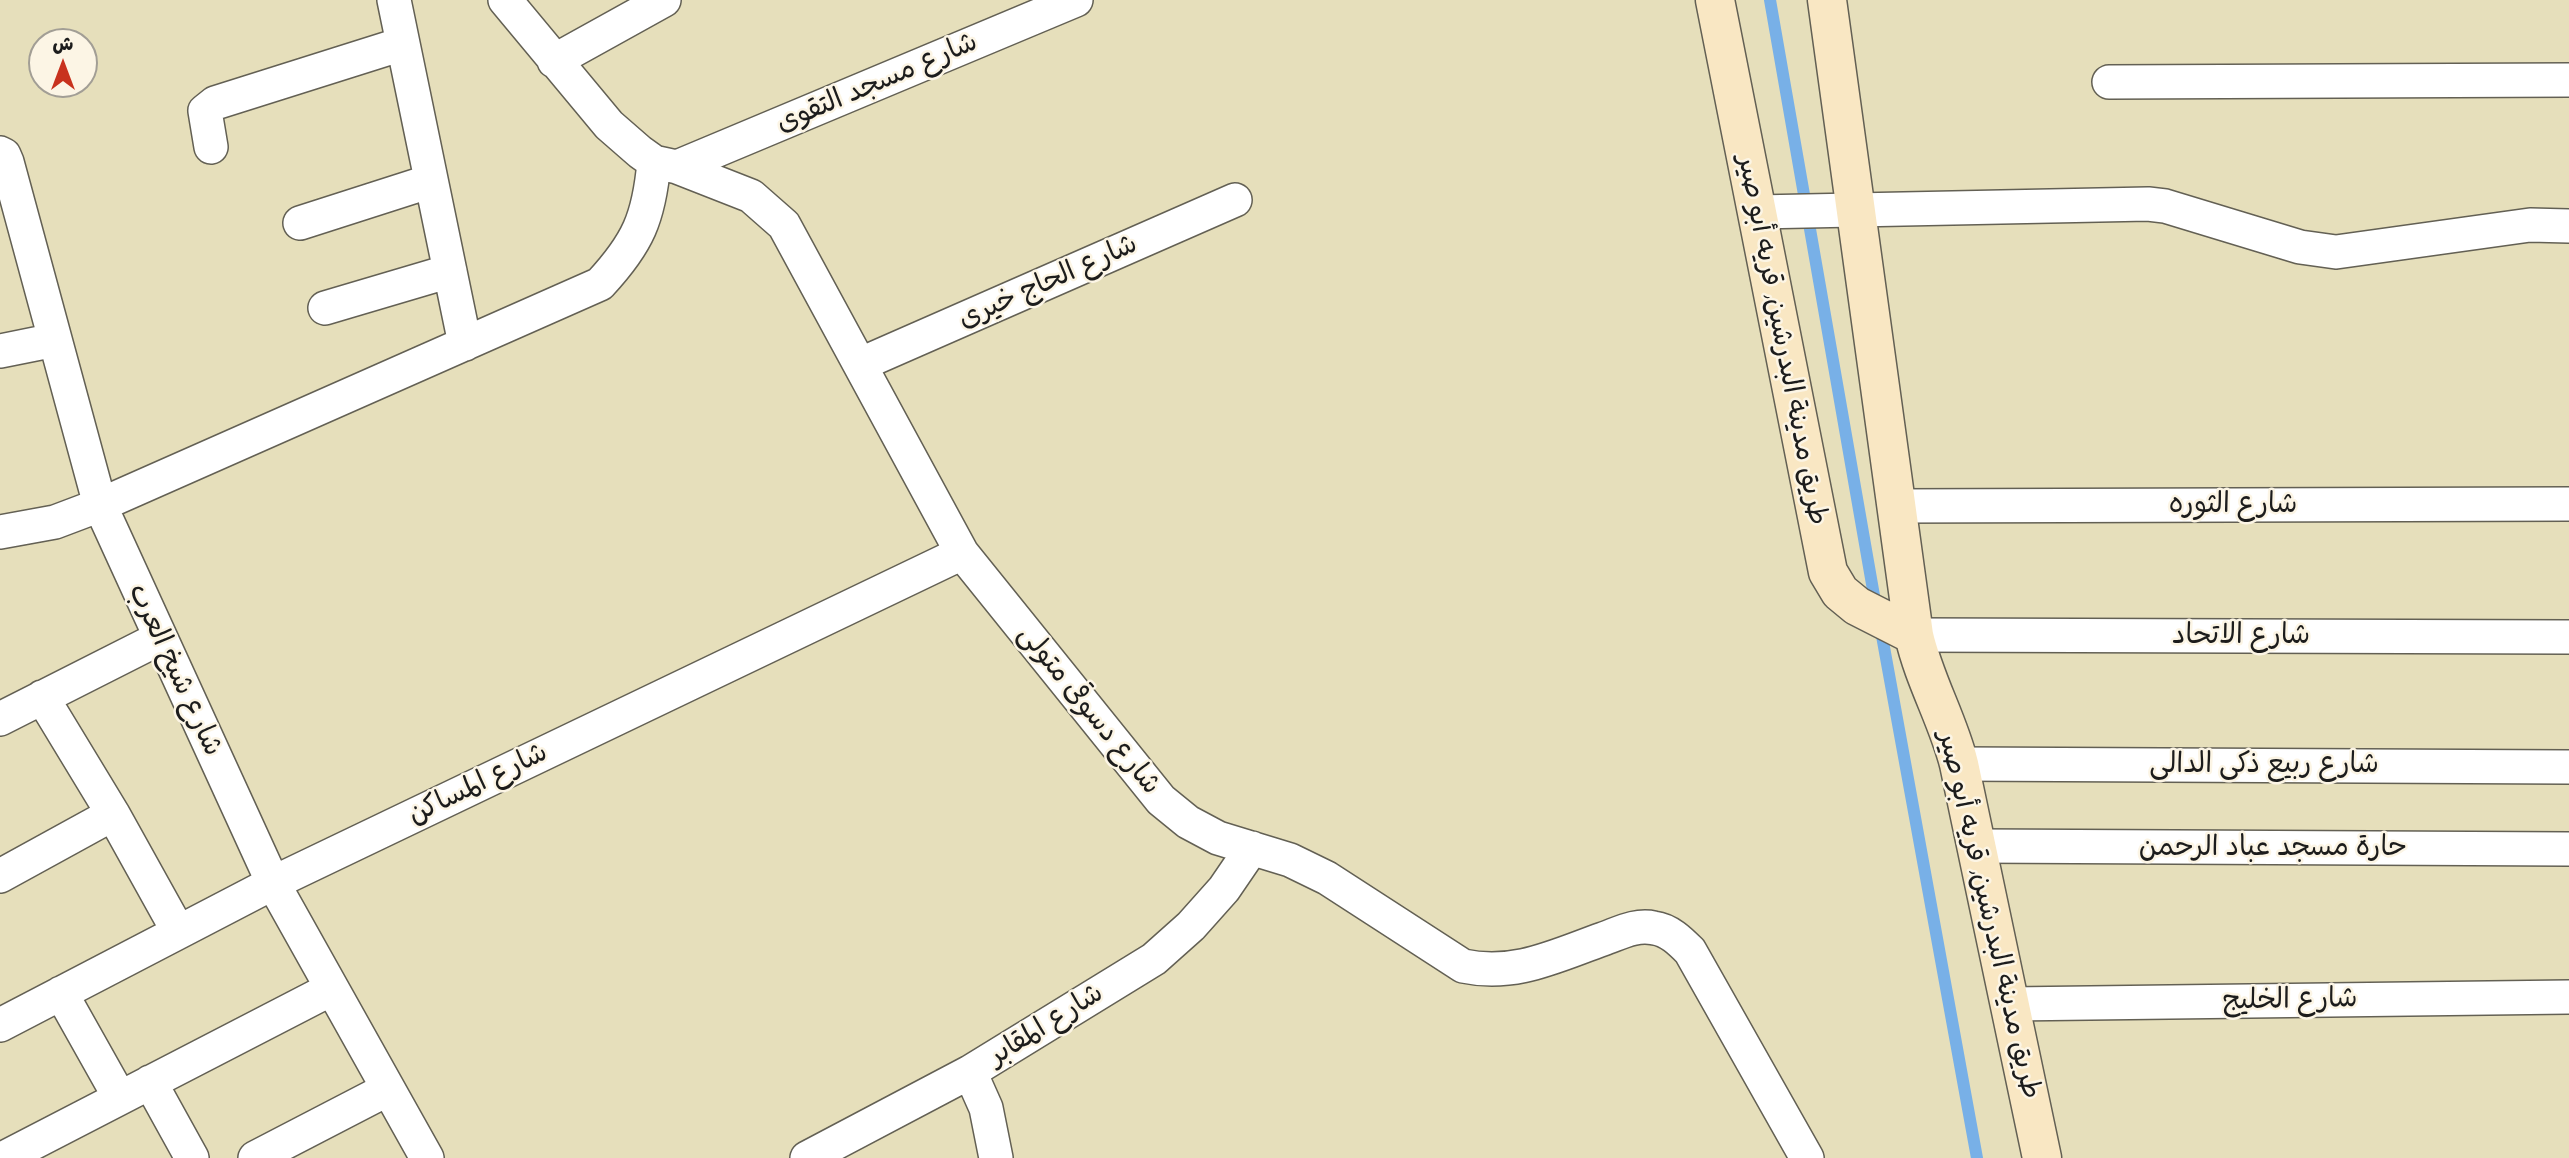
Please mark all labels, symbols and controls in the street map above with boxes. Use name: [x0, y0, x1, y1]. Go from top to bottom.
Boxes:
street label: شارع مسجد التقوى: [771, 25, 983, 141]
north arrow: [28, 28, 98, 98]
text: ش: [53, 32, 73, 56]
street label: طريق مدينة البدرشين, قريه أبو صير: [1730, 152, 1834, 528]
street label: شارع الحاج خيرى: [953, 228, 1143, 336]
street label: شارع الثوره: [2169, 488, 2297, 522]
street label: شارع شيخ العرب: [120, 579, 230, 761]
street label: شارع دسوقى متولى: [1010, 618, 1168, 802]
street label: شارع الاتحاد: [2172, 619, 2310, 653]
street label: طريق مدينة البدرشين, قريه أبو صير: [1930, 728, 2048, 1102]
street label: شارع المساكن: [403, 736, 553, 832]
street label: شارع ربيع ذكى الدالى: [2149, 748, 2379, 782]
street label: حارة مسجد عباد الرحمن: [2139, 831, 2407, 865]
street label: شارع المقابر: [982, 977, 1110, 1073]
street label: شارع الخليج: [2222, 982, 2358, 1018]

